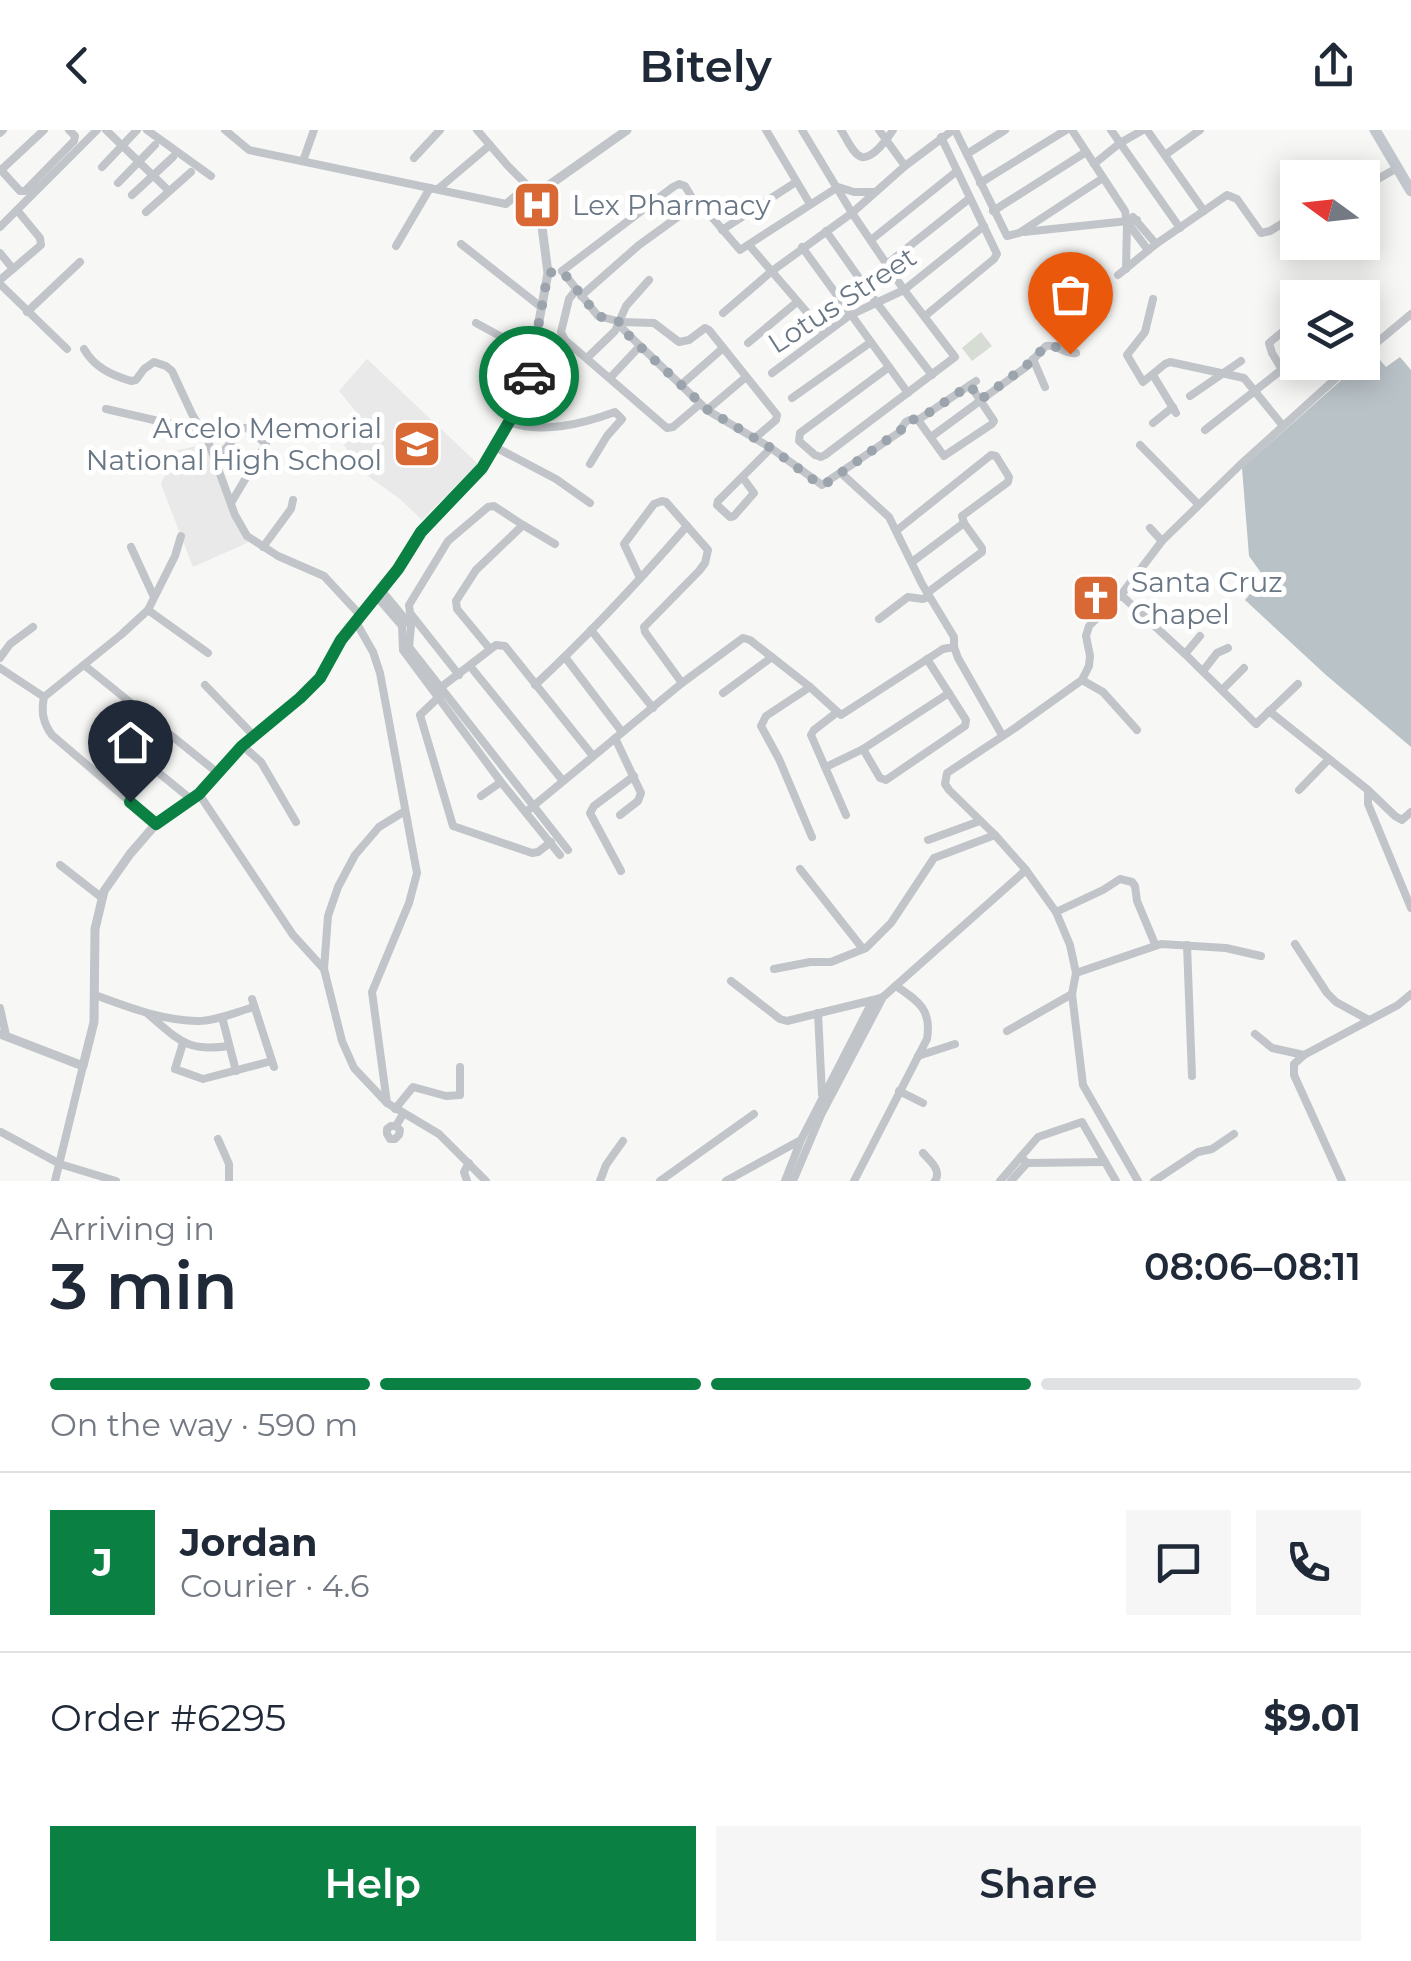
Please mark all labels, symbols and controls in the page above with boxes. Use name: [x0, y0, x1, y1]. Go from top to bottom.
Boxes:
icon: back: [50, 38, 105, 93]
text: Bitely: [639, 38, 772, 93]
icon: share: [1306, 38, 1361, 93]
north arrow: [1280, 160, 1380, 260]
map controls: [1280, 160, 1380, 380]
hospital icon: Lex Pharmacy: [511, 179, 563, 231]
place label: Lex Pharmacy: [572, 188, 771, 222]
street label: Lotus Street: [762, 240, 922, 360]
pin: [1028, 252, 1113, 355]
icon: bag: [1043, 267, 1098, 322]
button: layers: [1280, 280, 1380, 380]
courier: [479, 326, 579, 426]
icon: car: [502, 349, 557, 404]
place label: Arcelo Memorial National High School: [86, 411, 382, 477]
school or university icon: Arcelo Memorial National High School: [391, 418, 443, 470]
place label: Santa Cruz Chapel: [1131, 565, 1283, 631]
church icon: Santa Cruz Chapel: [1070, 572, 1122, 624]
pin: [88, 700, 173, 803]
icon: home: [103, 715, 158, 770]
text: Arriving in: [50, 1209, 215, 1248]
text: 08:06–08:11: [1144, 1243, 1361, 1290]
text: 3 min: [50, 1246, 238, 1325]
text: On the way · 590 m: [50, 1405, 358, 1444]
button: chat: [1126, 1510, 1231, 1615]
button: phone: [1256, 1510, 1361, 1615]
text: Jordan: [180, 1519, 318, 1566]
text: J: [92, 1539, 113, 1586]
text: Courier · 4.6: [180, 1566, 369, 1605]
text: Order #6295: [50, 1694, 286, 1741]
text: $9.01: [1263, 1694, 1361, 1741]
button: Help: [50, 1826, 696, 1941]
button: Share: [716, 1826, 1361, 1941]

